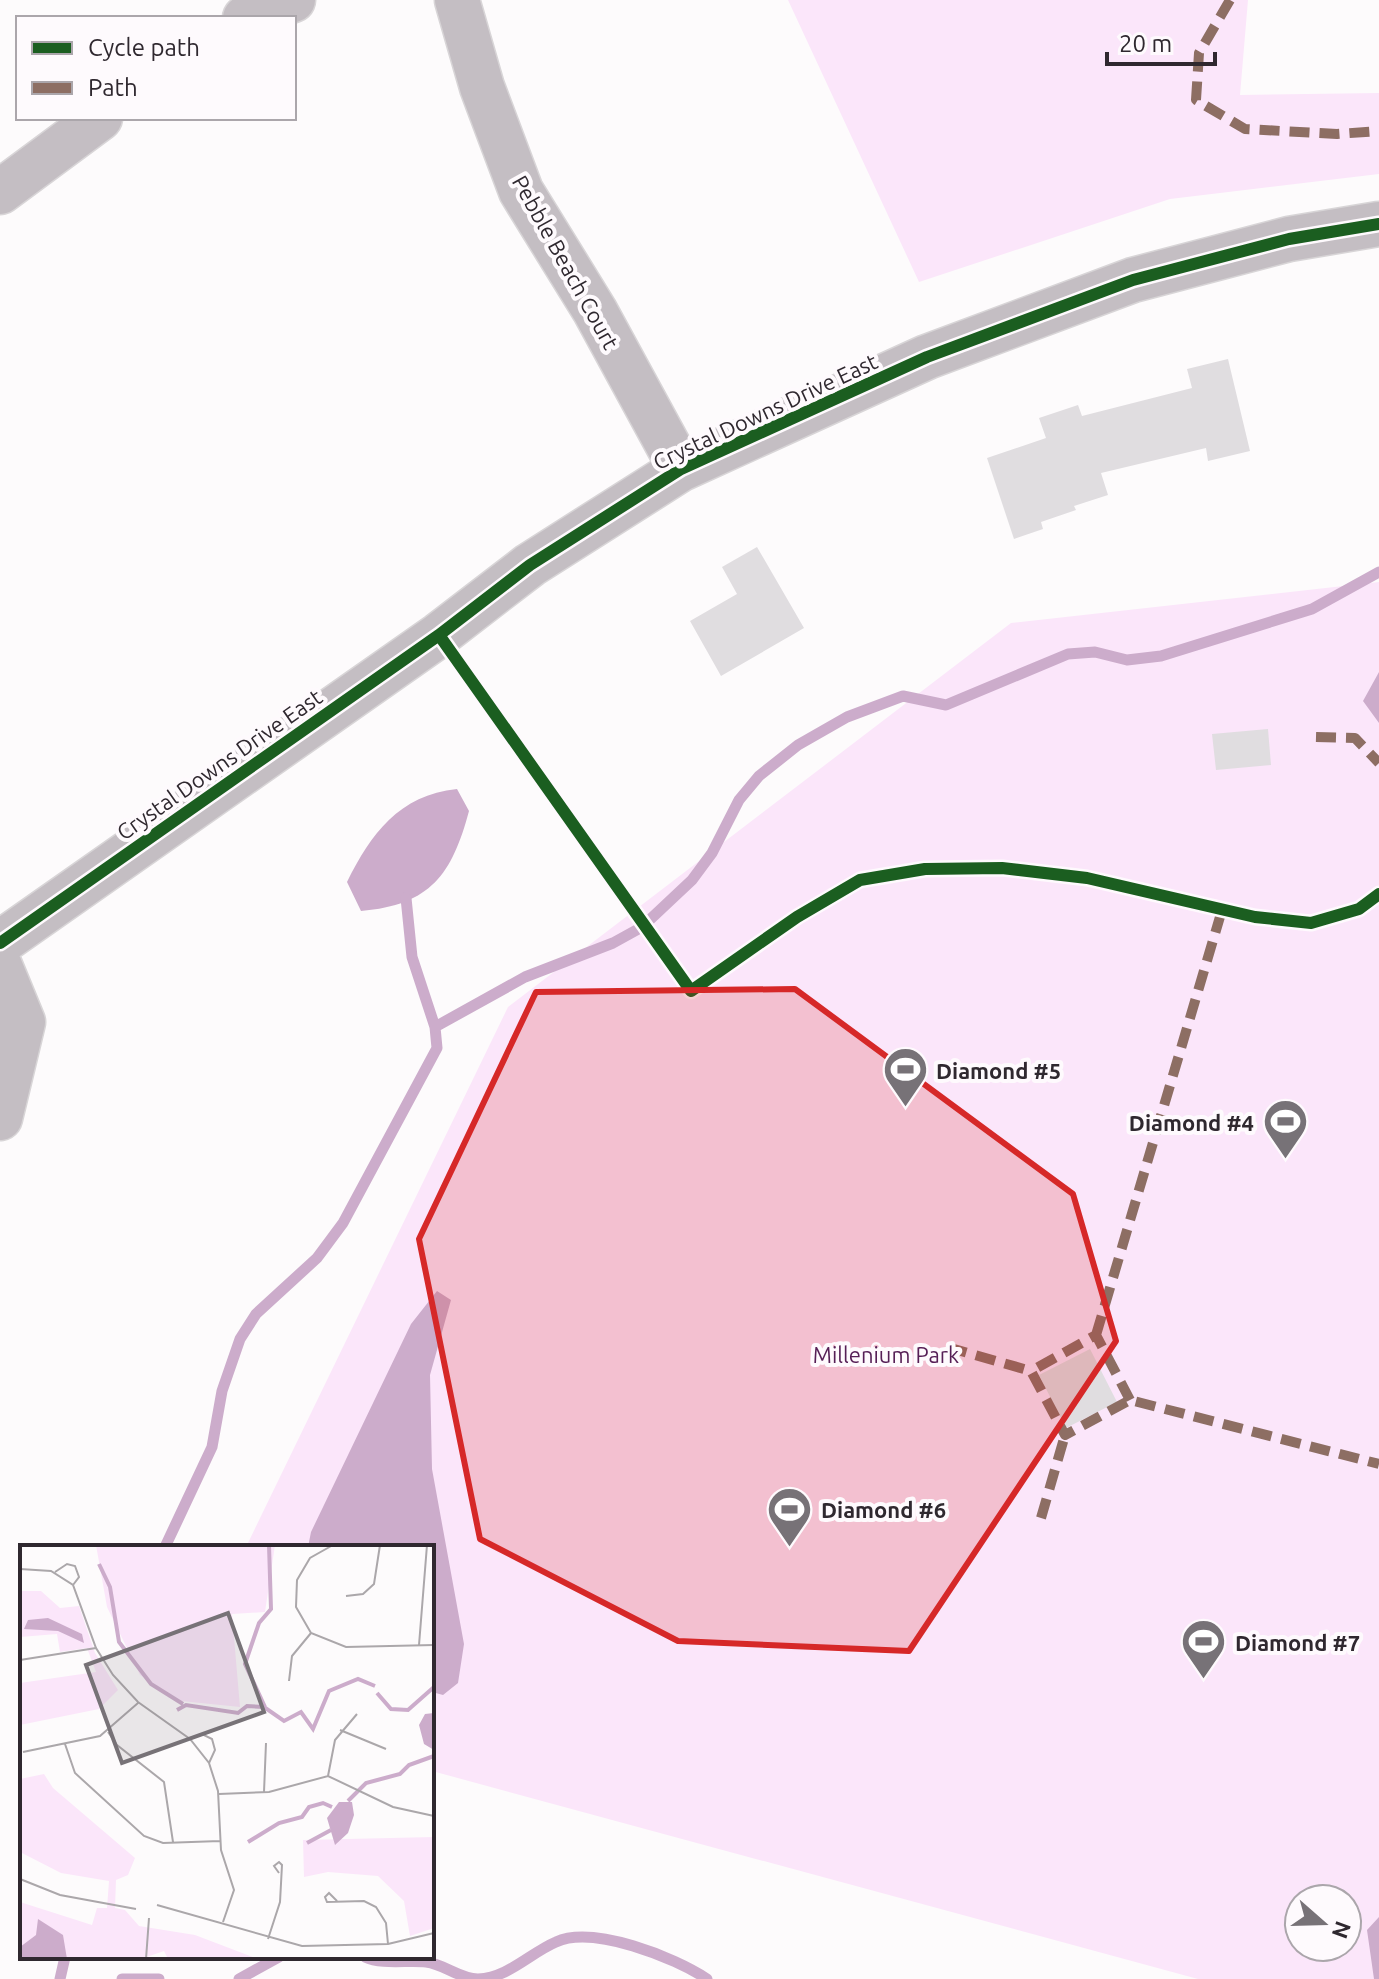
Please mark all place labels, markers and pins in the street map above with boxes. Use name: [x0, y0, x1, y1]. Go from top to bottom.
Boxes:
sports icon: Diamond #5: [881, 1046, 929, 1109]
place label: Diamond #5: [936, 1058, 1061, 1083]
sports icon: Diamond #4: [1261, 1098, 1309, 1161]
place label: Diamond #4: [1129, 1110, 1254, 1135]
sports icon: Diamond #6: [766, 1485, 814, 1548]
place label: Diamond #6: [821, 1497, 946, 1522]
sports icon: Diamond #7: [1180, 1618, 1228, 1681]
place label: Diamond #7: [1235, 1630, 1360, 1655]

